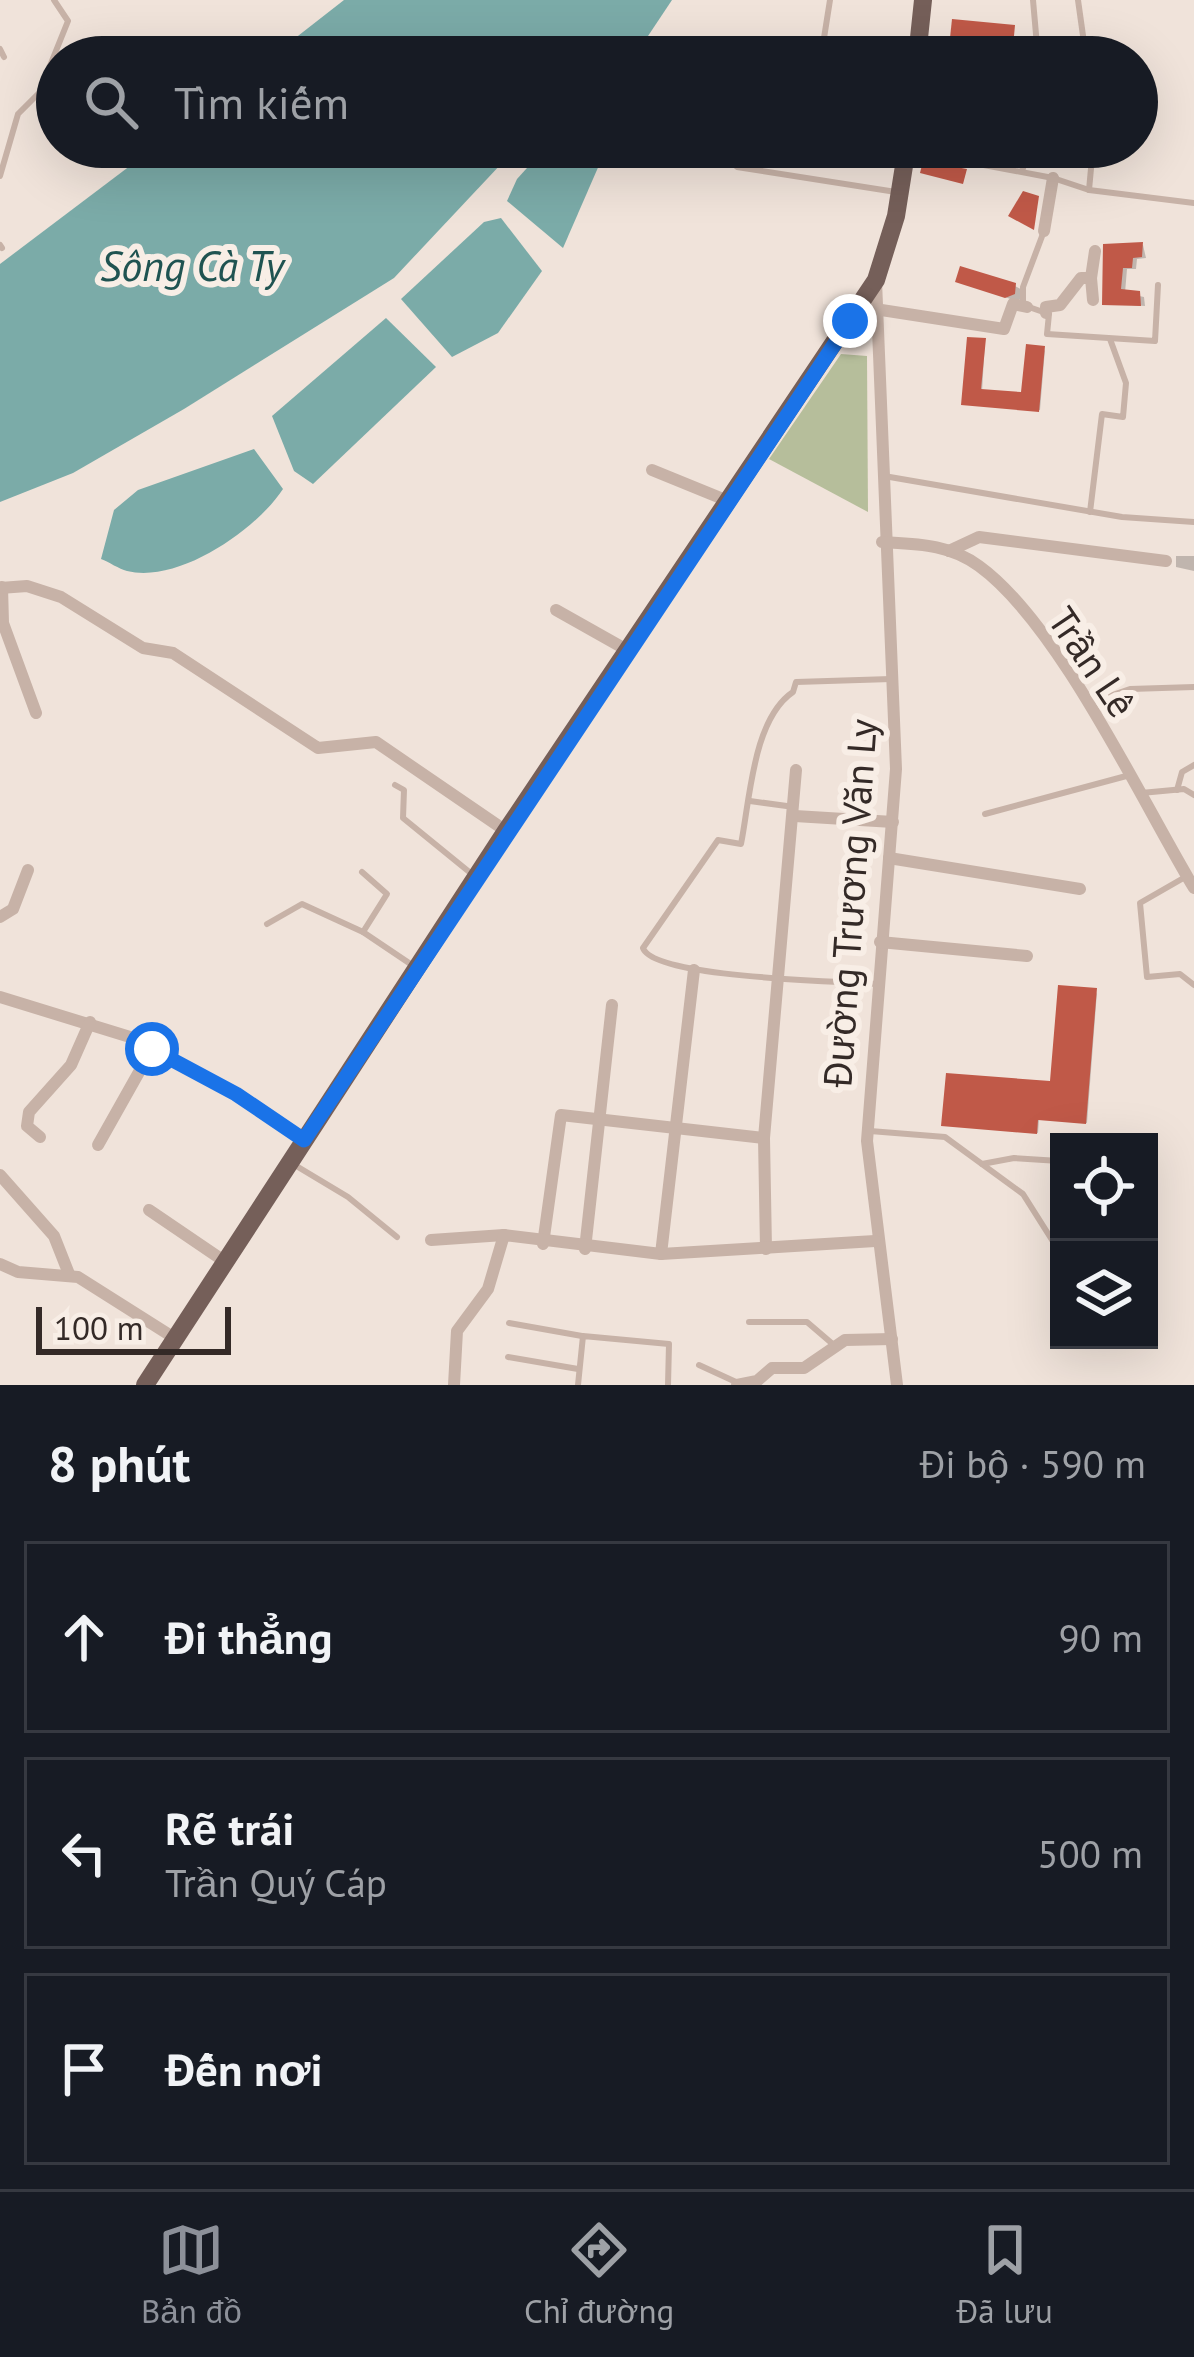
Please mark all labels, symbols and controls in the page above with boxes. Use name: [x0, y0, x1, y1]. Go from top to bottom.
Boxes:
search box: [36, 36, 1158, 168]
icon: search: [78, 69, 144, 135]
text: Tìm kiếm: [174, 73, 349, 131]
water label: Sông Cà Ty: [100, 238, 287, 293]
route end: [823, 294, 877, 348]
street label: Trần Lê: [1037, 597, 1148, 727]
street label: Đường Trương Văn Ly: [811, 717, 888, 1090]
route start: [125, 1022, 179, 1076]
map controls: [1050, 1133, 1158, 1349]
button: locate: [1050, 1133, 1158, 1241]
button: layers: [1050, 1241, 1158, 1349]
scale bar: [36, 1301, 231, 1354]
text: 100 m: [54, 1306, 144, 1349]
text: 8 phút: [48, 1430, 190, 1496]
text: Đi bộ · 590 m: [920, 1438, 1146, 1489]
icon: ahead: [51, 1604, 117, 1670]
text: Đi thẳng: [165, 1608, 333, 1666]
text: 90 m: [1058, 1612, 1143, 1663]
text: Rẽ trái: [165, 1799, 294, 1857]
icon: left: [51, 1820, 117, 1886]
text: 500 m: [1037, 1828, 1143, 1879]
text: Trần Quý Cáp: [165, 1857, 387, 1908]
icon: arrive: [51, 2036, 117, 2102]
text: Đến nơi: [165, 2040, 323, 2098]
tab: Bản đồ: [141, 2217, 242, 2332]
tab: Chỉ đường: [524, 2217, 674, 2332]
tab: Đã lưu: [956, 2217, 1053, 2332]

